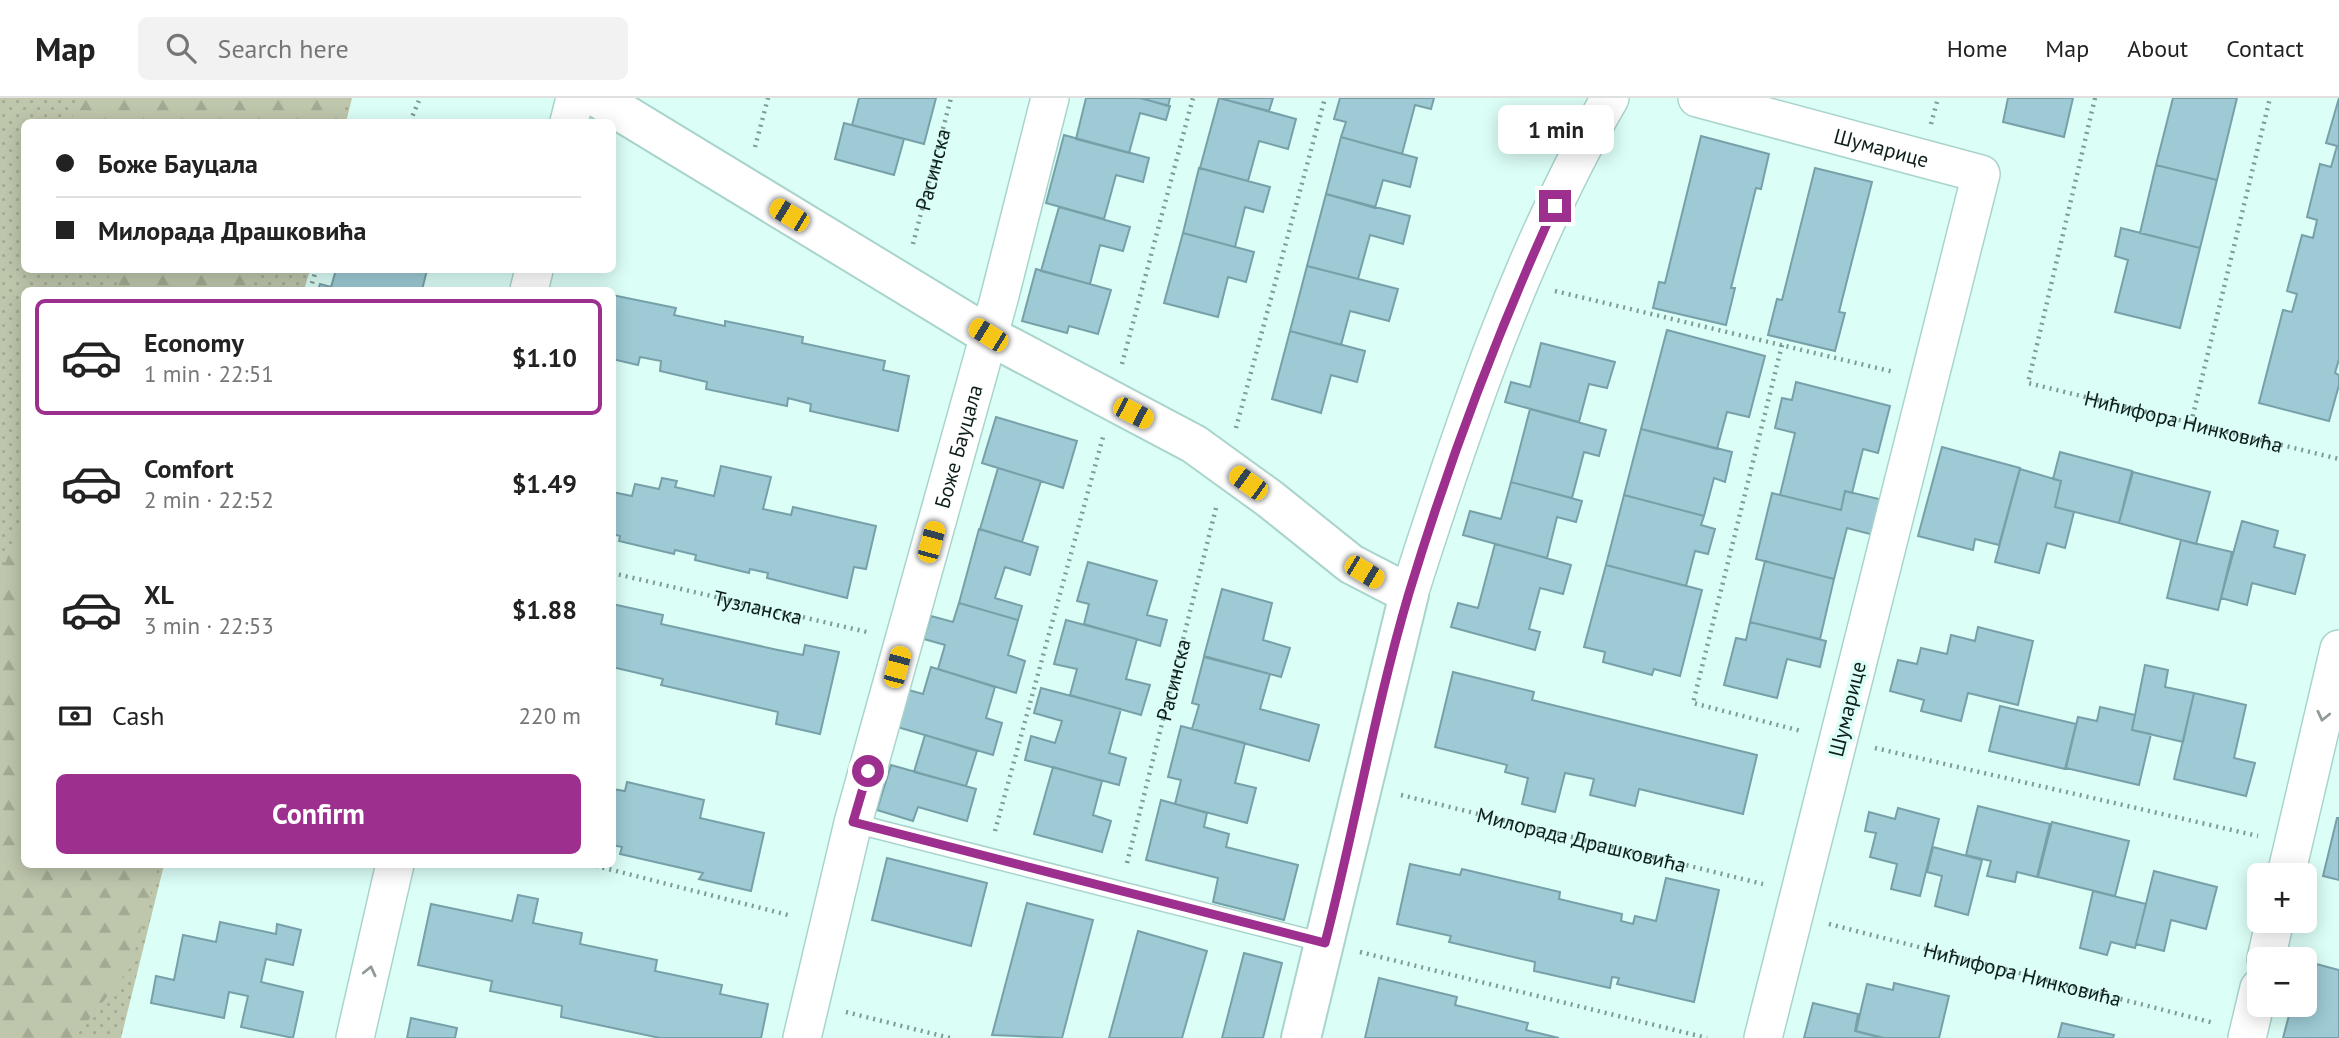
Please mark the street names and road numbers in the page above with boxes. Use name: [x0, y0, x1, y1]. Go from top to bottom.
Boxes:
street label: Шумарице: [1831, 122, 1932, 173]
street label: Расинска: [909, 126, 956, 213]
street label: Боже Бауцала: [928, 381, 988, 511]
street label: Нићифора Нинковића: [2082, 384, 2286, 458]
street label: Тузланска: [711, 583, 805, 630]
street label: Расинска: [1150, 636, 1196, 724]
street label: Шумарице: [1822, 659, 1872, 759]
street label: Милорада Драшковића: [1474, 801, 1689, 878]
street label: Нићифора Нинковића: [1921, 935, 2125, 1012]

